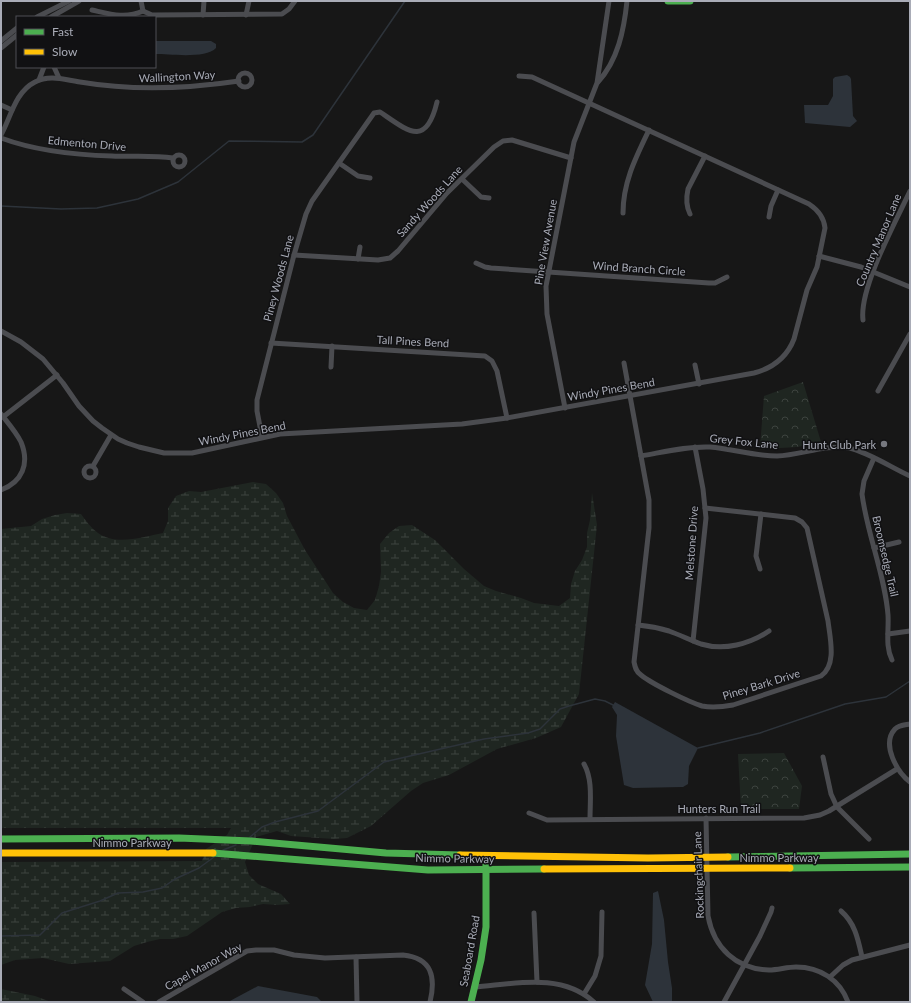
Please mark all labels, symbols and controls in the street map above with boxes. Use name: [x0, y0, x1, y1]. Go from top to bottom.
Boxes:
legend: [16, 16, 156, 68]
text: Fast: [52, 24, 74, 39]
text: Slow: [52, 44, 78, 59]
street label: Wallington Way: [138, 67, 216, 84]
street label: Edmenton Drive: [47, 133, 127, 153]
street label: Sandy Woods Lane: [393, 162, 465, 239]
street label: Country Manor Lane: [853, 192, 903, 288]
street label: Pine View Avenue: [531, 198, 559, 286]
street label: Piney Woods Lane: [260, 233, 296, 323]
street label: Wind Branch Circle: [592, 258, 686, 278]
street label: Tall Pines Bend: [376, 333, 450, 349]
street label: Windy Pines Bend: [566, 375, 656, 403]
street label: Windy Pines Bend: [197, 418, 287, 448]
street label: Grey Fox Lane: [709, 431, 779, 451]
place label: Hunt Club Park: [802, 438, 876, 451]
marker: Hunt Club Park: [879, 439, 889, 449]
street label: Melstone Drive: [682, 505, 700, 581]
street label: Broomsedge Trail: [870, 514, 902, 598]
street label: Piney Bark Drive: [721, 666, 802, 702]
street label: Hunters Run Trail: [677, 802, 761, 815]
street label: Rockingchair Lane: [690, 831, 706, 919]
street label: Nimmo Parkway: [92, 836, 172, 849]
street label: Nimmo Parkway: [415, 851, 495, 865]
street label: Nimmo Parkway: [739, 851, 819, 864]
street label: Seaboard Road: [456, 914, 482, 988]
street label: Capel Manor Way: [162, 939, 244, 993]

